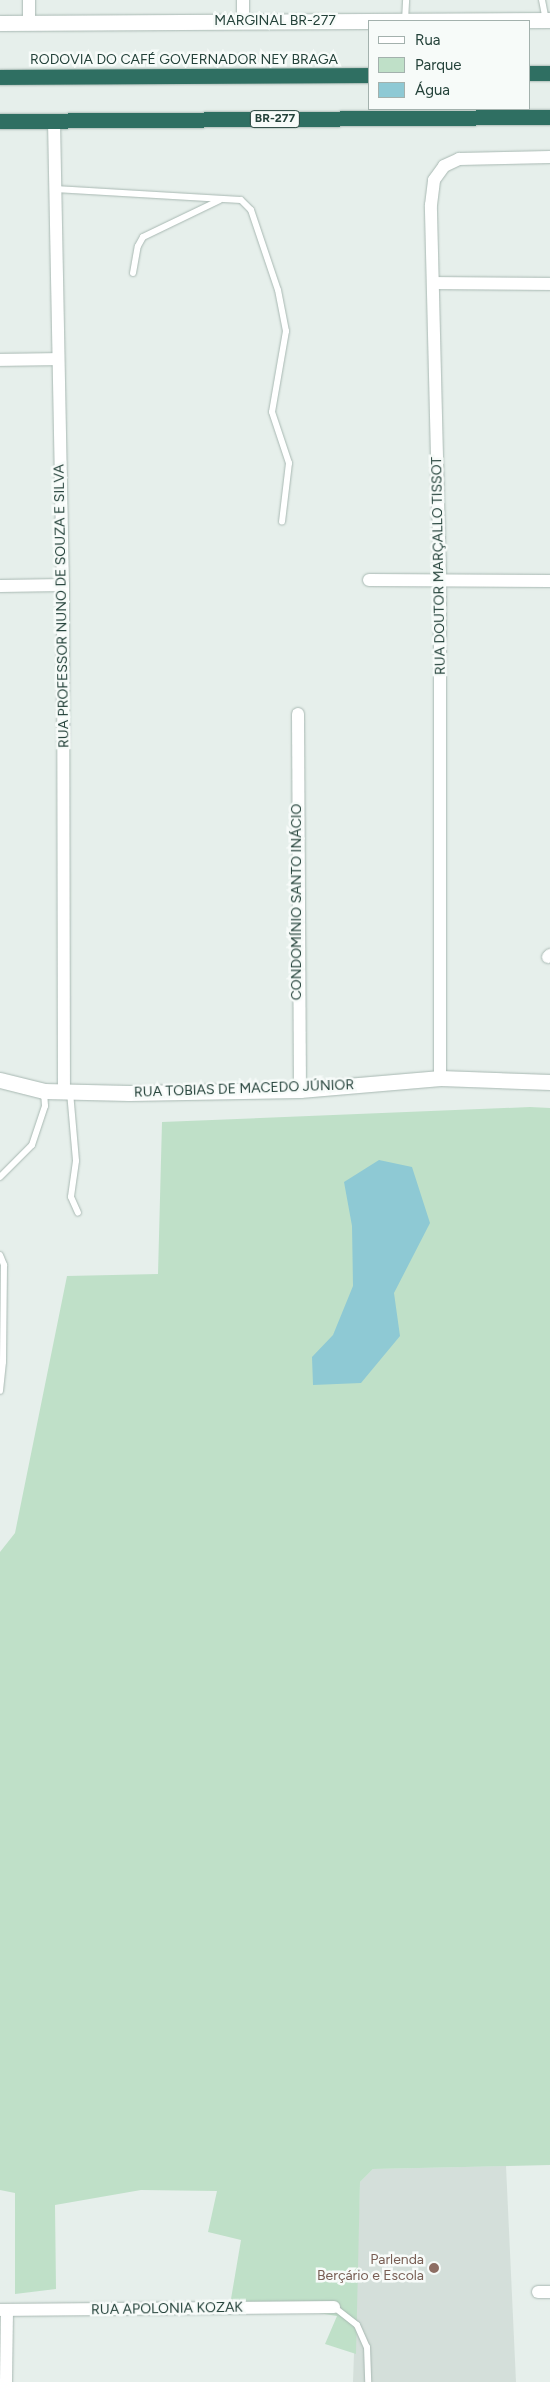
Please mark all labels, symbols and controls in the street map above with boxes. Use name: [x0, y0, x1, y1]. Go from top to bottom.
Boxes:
street label: MARGINAL BR-277: [214, 13, 336, 29]
legend: [368, 20, 530, 110]
text: Rua: [415, 31, 440, 49]
street label: RODOVIA DO CAFÉ GOVERNADOR NEY BRAGA: [30, 52, 338, 68]
text: Parque: [415, 56, 462, 74]
text: Água: [415, 81, 450, 99]
road number: BR-277: [249, 110, 301, 128]
street label: RUA DOUTOR MARÇALLO TISSOT: [429, 457, 449, 675]
street label: RUA PROFESSOR NUNO DE SOUZA E SILVA: [51, 464, 73, 748]
street label: CONDOMÍNIO SANTO INÁCIO: [289, 804, 305, 1000]
street label: RUA TOBIAS DE MACEDO JÚNIOR: [134, 1077, 354, 1101]
place label: Parlenda Berçário e Escola: [317, 2252, 424, 2284]
marker: Parlenda Berçário e Escola: [428, 2262, 440, 2274]
street label: RUA APOLONIA KOZAK: [91, 2299, 243, 2319]

